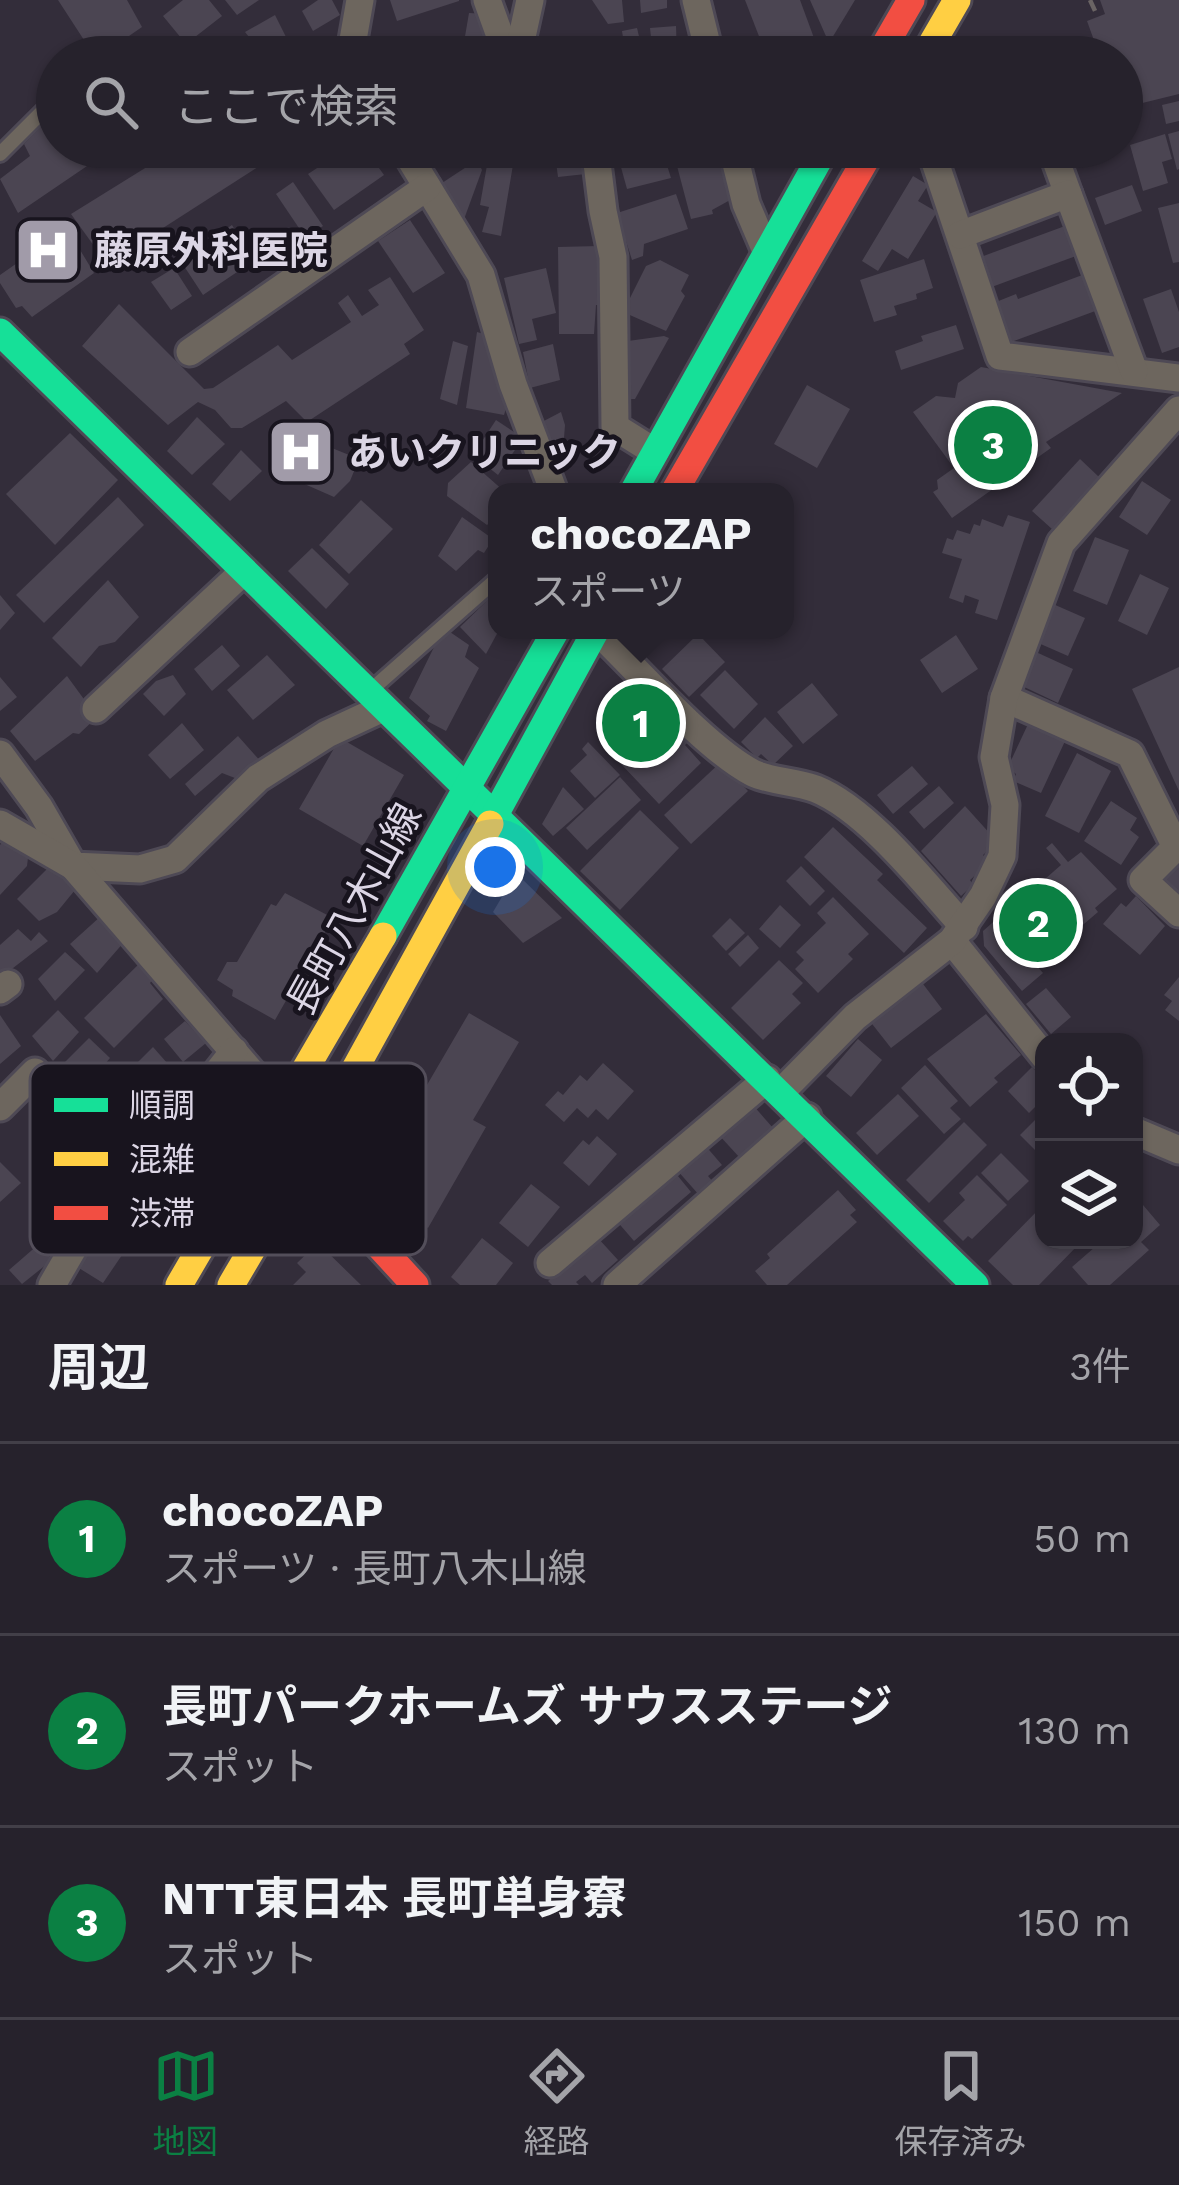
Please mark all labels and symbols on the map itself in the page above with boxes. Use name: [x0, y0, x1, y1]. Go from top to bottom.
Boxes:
hospital icon: 藤原外科医院: [13, 215, 83, 285]
place label: 藤原外科医院: [94, 228, 328, 273]
pin: 3: [954, 400, 1032, 490]
hospital icon: あいクリニック: [266, 417, 336, 487]
place label: あいクリニック: [348, 430, 621, 475]
pin: 1: [602, 678, 680, 768]
street label: 長町八木山線: [278, 796, 430, 1022]
your location: [465, 837, 525, 897]
pin: 2: [999, 878, 1077, 968]
legend: [30, 1063, 426, 1255]
text: 順調: [129, 1086, 195, 1125]
text: 混雑: [129, 1140, 195, 1179]
text: 渋滞: [129, 1194, 195, 1233]

